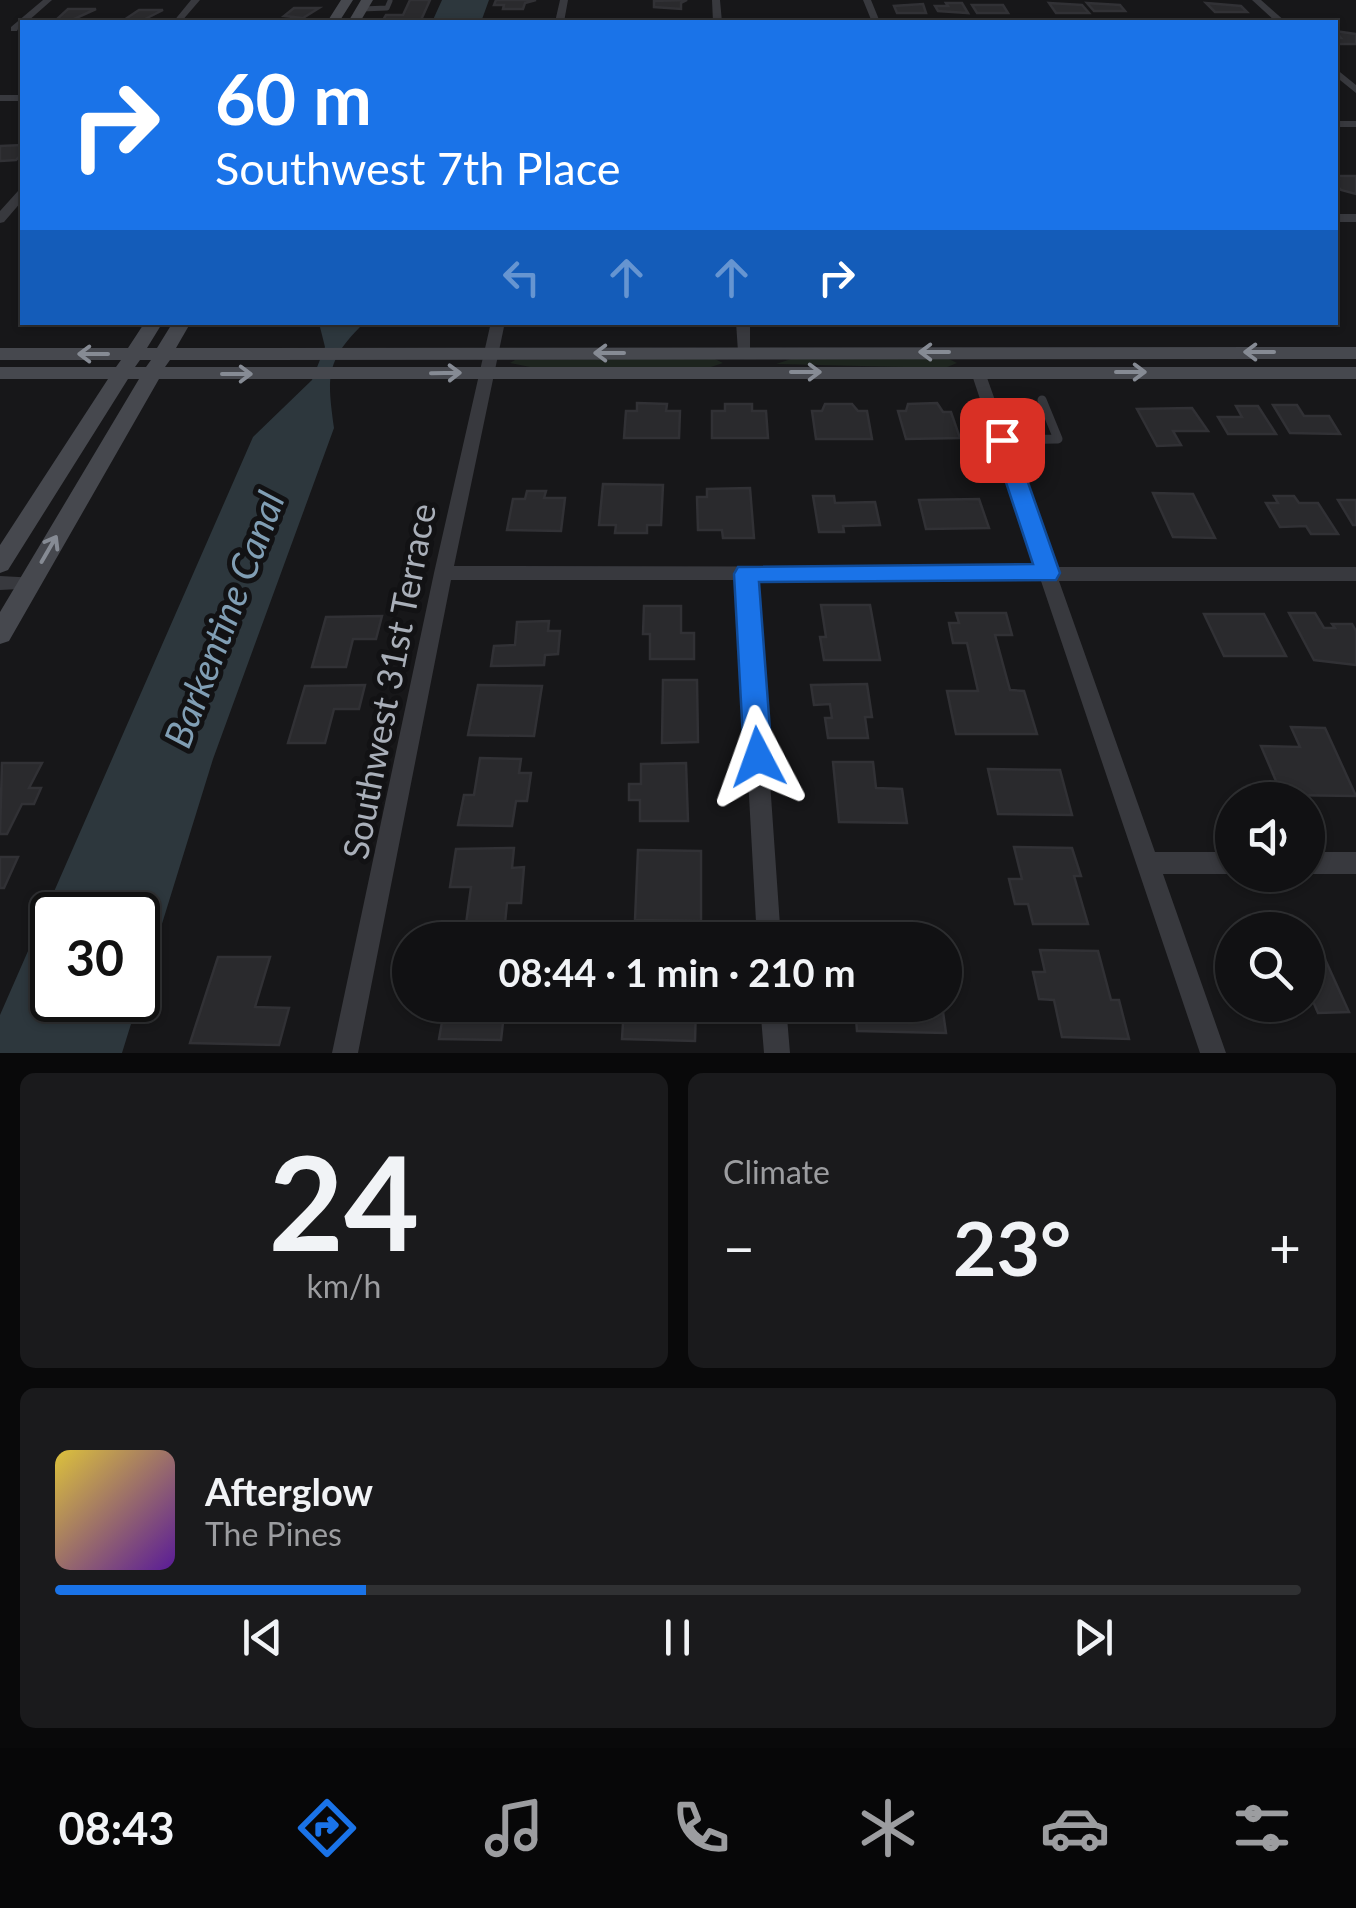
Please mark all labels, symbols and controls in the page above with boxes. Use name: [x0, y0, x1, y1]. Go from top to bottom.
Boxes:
text: 60 m: [215, 56, 372, 140]
icon: right: [50, 60, 180, 190]
text: Southwest 7th Place: [215, 141, 621, 195]
icon: left: [494, 250, 549, 305]
icon: ahead: [599, 250, 654, 305]
icon: ahead: [704, 250, 759, 305]
icon: right: [809, 250, 864, 305]
one-way arrow: [918, 342, 950, 362]
one-way arrow: [1243, 342, 1276, 362]
one-way arrow: [78, 344, 110, 364]
one-way arrow: [593, 344, 626, 362]
one-way arrow: [790, 362, 822, 382]
one-way arrow: [1114, 362, 1147, 382]
one-way arrow: [220, 364, 253, 384]
one-way arrow: [430, 364, 462, 382]
pin: [960, 398, 1045, 483]
icon: arrive: [975, 413, 1030, 468]
water label: Barkentine Canal: [153, 485, 293, 753]
street label: Southwest 31st Terrace: [333, 500, 443, 862]
one-way arrow: [39, 536, 59, 564]
position arrow: [706, 705, 810, 809]
map controls: [1215, 782, 1325, 1022]
button: sound: [1215, 782, 1325, 892]
speed limit sign: 30: [30, 892, 160, 1022]
button: search: [1215, 912, 1325, 1022]
text: 08:44 · 1 min · 210 m: [498, 949, 856, 995]
text: 24: [269, 1123, 419, 1279]
text: Climate: [723, 1152, 830, 1191]
text: 23°: [953, 1202, 1071, 1292]
text: −: [723, 1214, 755, 1280]
text: +: [1269, 1214, 1301, 1280]
text: km/h: [307, 1266, 381, 1305]
text: Afterglow: [205, 1468, 373, 1514]
text: The Pines: [205, 1514, 342, 1553]
icon: previous: [235, 1610, 290, 1665]
icon: pause: [650, 1610, 705, 1665]
icon: next: [1066, 1610, 1121, 1665]
icon: directions: [292, 1793, 362, 1863]
icon: music: [479, 1793, 549, 1863]
icon: phone: [666, 1793, 736, 1863]
icon: climate: [853, 1793, 923, 1863]
icon: car: [1040, 1793, 1110, 1863]
icon: filters: [1227, 1793, 1297, 1863]
text: 08:43: [59, 1801, 175, 1855]

